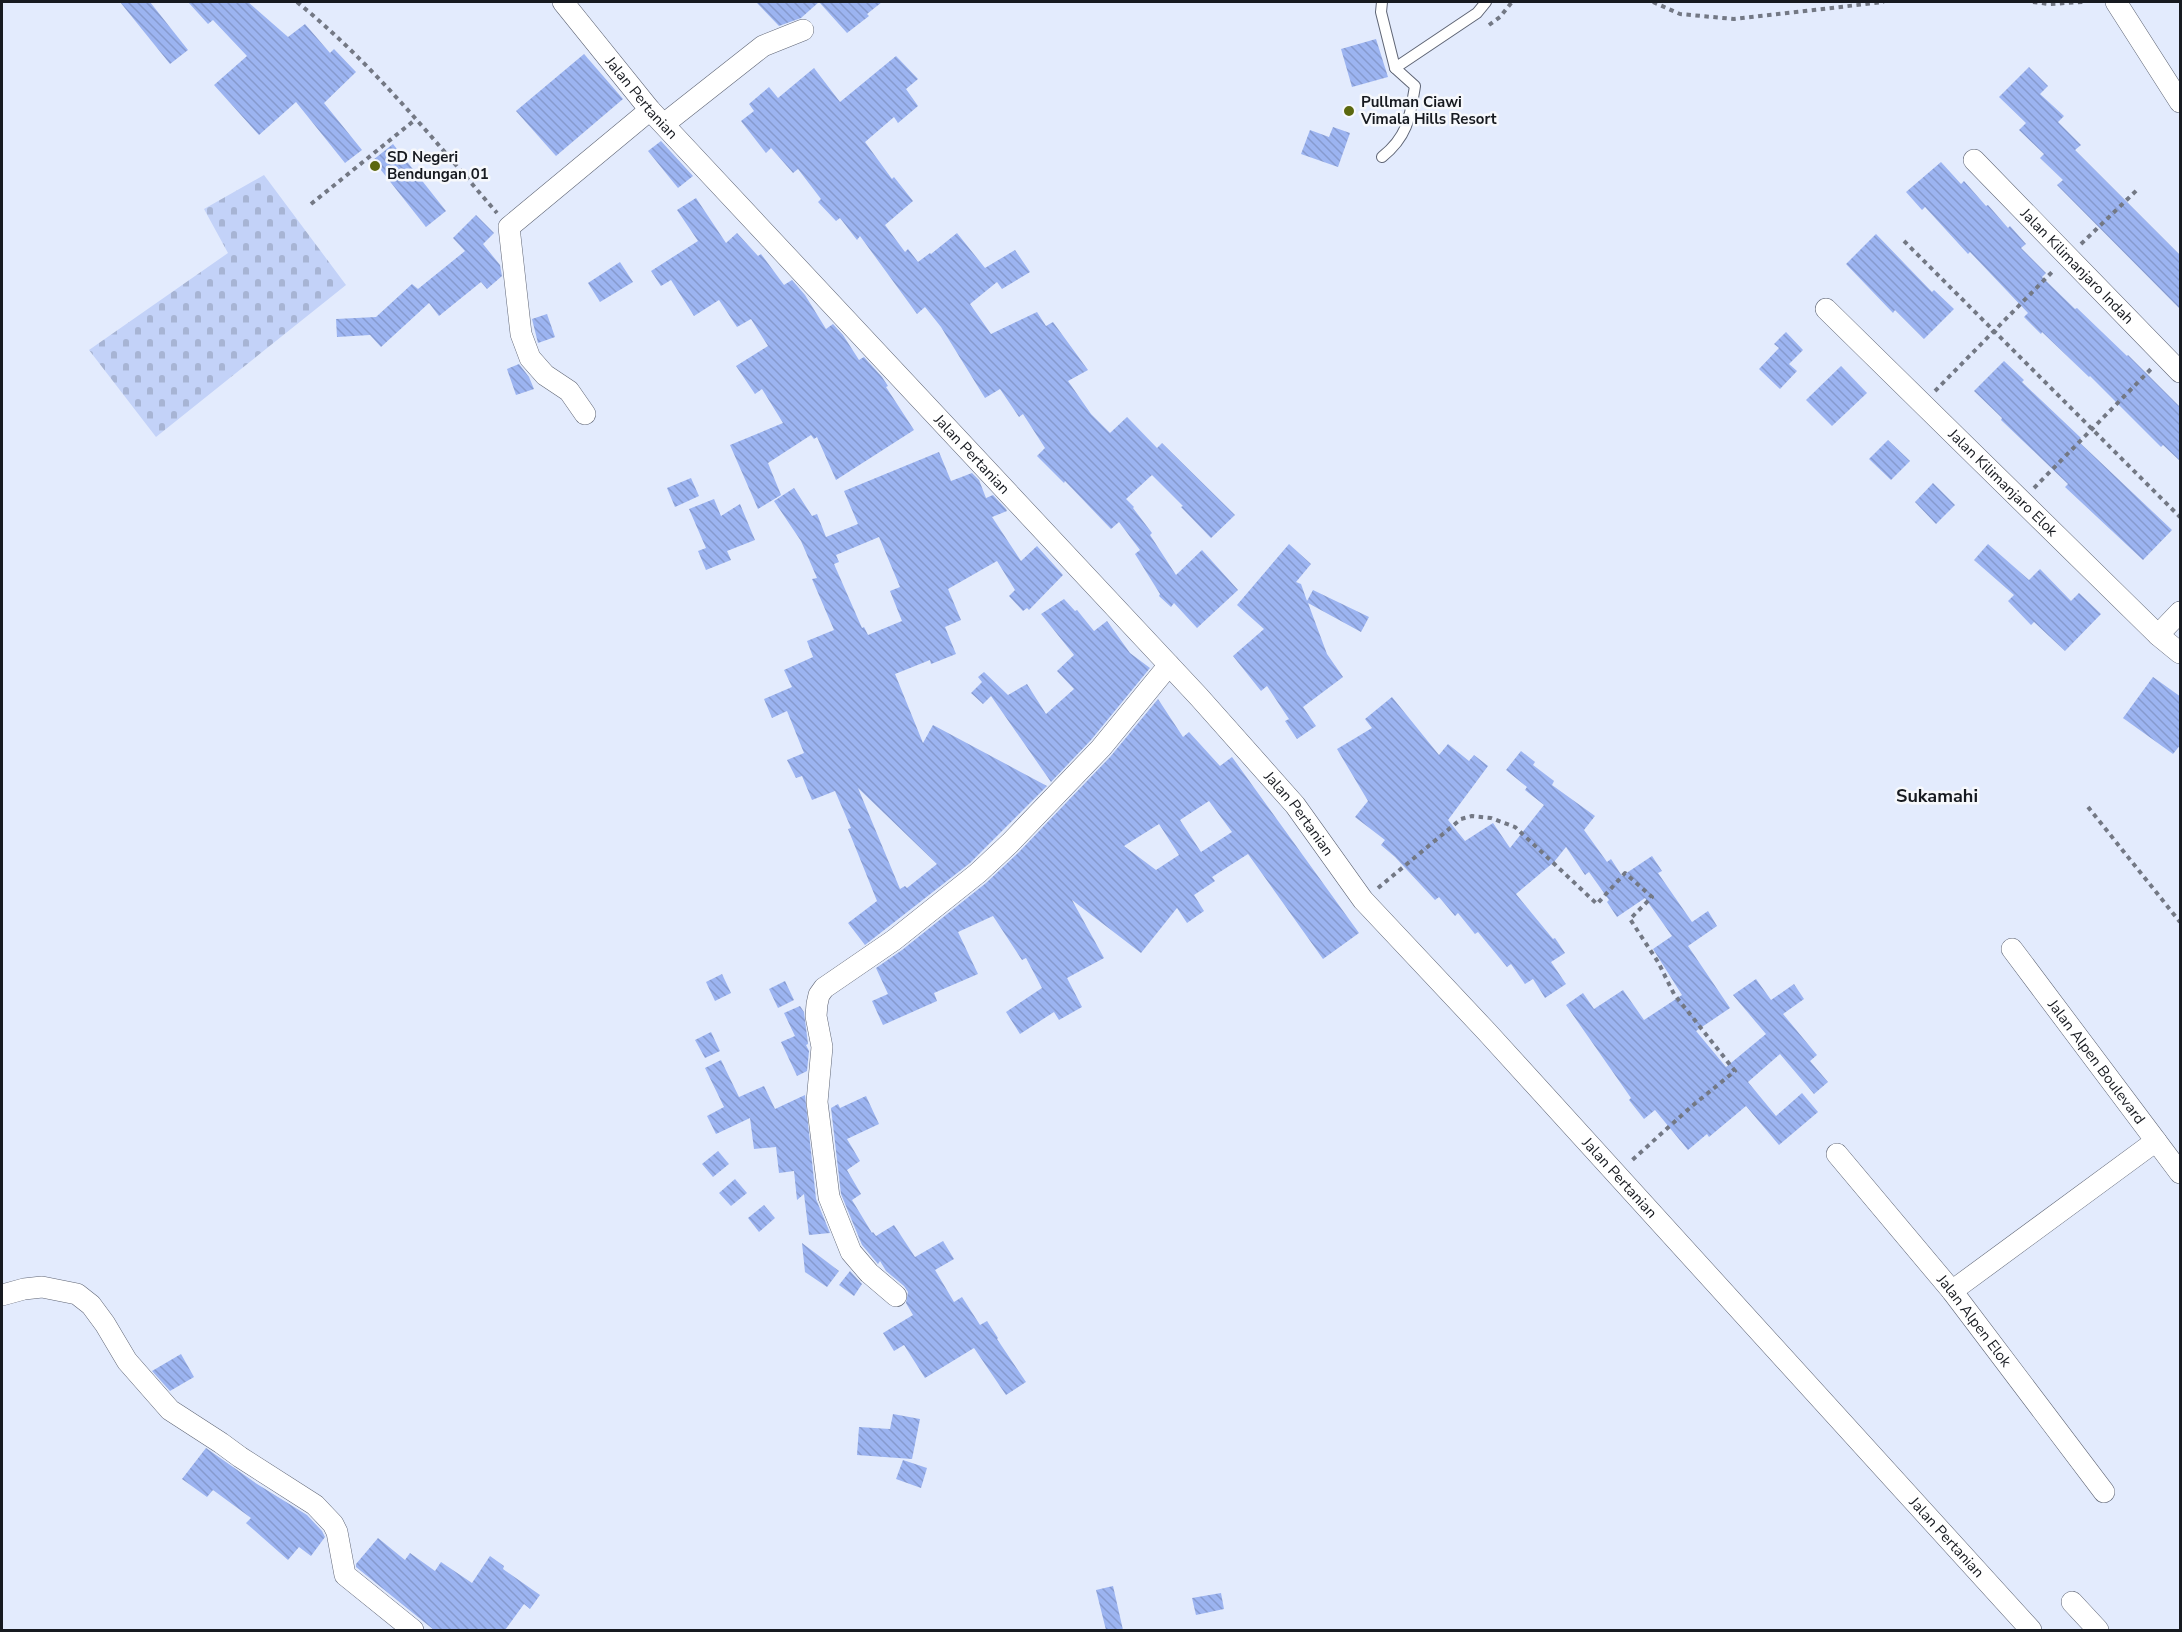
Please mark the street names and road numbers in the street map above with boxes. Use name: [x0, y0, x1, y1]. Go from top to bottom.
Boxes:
street label: Jalan Pertanian: [600, 52, 682, 143]
street label: Jalan Kilimanjaro Indah: [2015, 203, 2138, 328]
street label: Jalan Pertanian: [929, 409, 1014, 498]
street label: Jalan Kilimanjaro Elok: [1943, 424, 2062, 541]
street label: Jalan Pertanian: [1259, 766, 1338, 860]
street label: Jalan Alpen Boulevard: [2043, 995, 2150, 1128]
street label: Jalan Pertanian: [1577, 1133, 1661, 1222]
street label: Jalan Alpen Elok: [1932, 1270, 2016, 1371]
street label: Jalan Pertanian: [1904, 1492, 1989, 1582]

